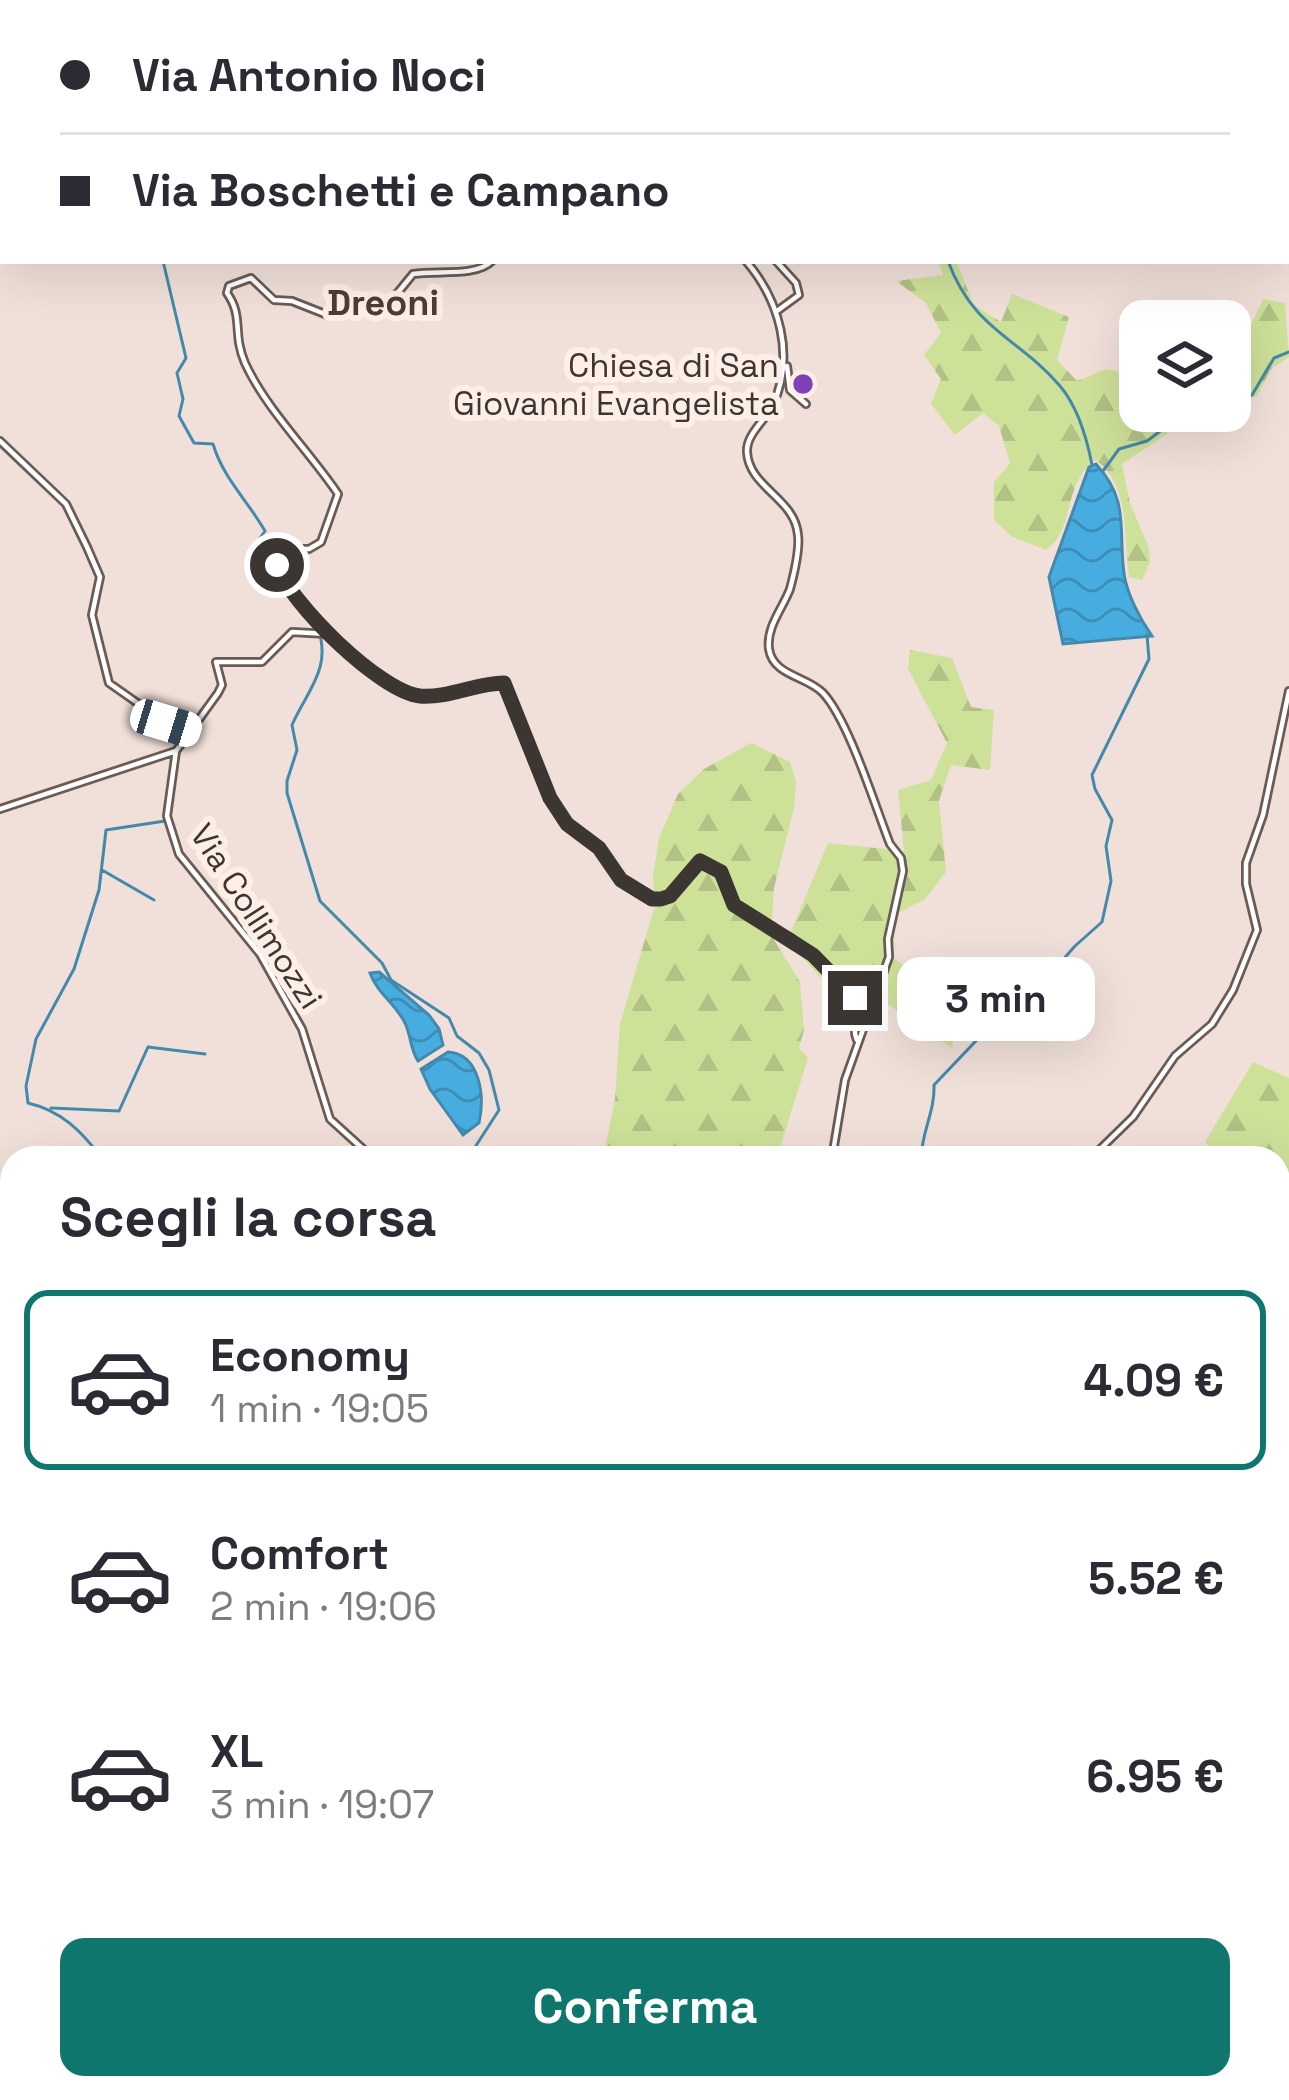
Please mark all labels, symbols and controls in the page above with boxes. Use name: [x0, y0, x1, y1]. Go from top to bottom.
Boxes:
text: Via Antonio Noci: [132, 47, 486, 104]
text: Via Boschetti e Campano: [132, 162, 670, 219]
district label: Dreoni: [327, 280, 439, 326]
map controls: [1119, 300, 1251, 432]
button: layers: [1119, 300, 1251, 432]
place label: Chiesa di San Giovanni Evangelista: [453, 345, 779, 425]
marker: Chiesa di San Giovanni Evangelista: [790, 371, 816, 397]
route start: [250, 538, 304, 592]
car: [126, 695, 206, 751]
street label: Via Collimozzi: [181, 816, 332, 1017]
callout: 3 min: [897, 956, 1095, 1040]
route end: [828, 971, 882, 1025]
text: 3 min: [945, 974, 1047, 1023]
text: Scegli la corsa: [60, 1183, 436, 1252]
icon: car: [66, 1326, 174, 1434]
text: Economy: [210, 1327, 410, 1384]
text: 4.09 €: [1084, 1352, 1224, 1409]
text: 1 min · 19:05: [210, 1384, 429, 1433]
icon: car: [66, 1524, 174, 1632]
text: Comfort: [210, 1525, 389, 1582]
text: 5.52 €: [1088, 1550, 1224, 1607]
text: 2 min · 19:06: [210, 1582, 437, 1631]
icon: car: [66, 1722, 174, 1830]
text: XL: [210, 1723, 263, 1780]
text: 6.95 €: [1086, 1748, 1224, 1805]
text: 3 min · 19:07: [210, 1780, 434, 1829]
button: Conferma: [60, 1938, 1230, 2076]

